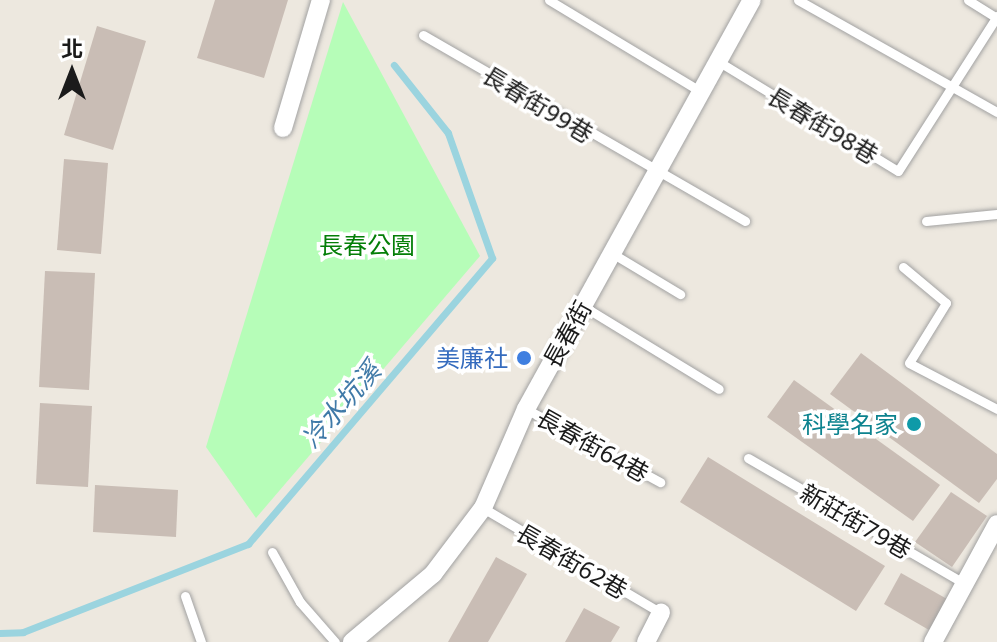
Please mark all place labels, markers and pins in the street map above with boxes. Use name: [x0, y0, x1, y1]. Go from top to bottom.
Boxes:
place label: 美廉社: [436, 344, 508, 372]
marker: 美廉社: [515, 349, 533, 367]
place label: 科學名家: [802, 410, 898, 438]
marker: 科學名家: [905, 415, 923, 433]

